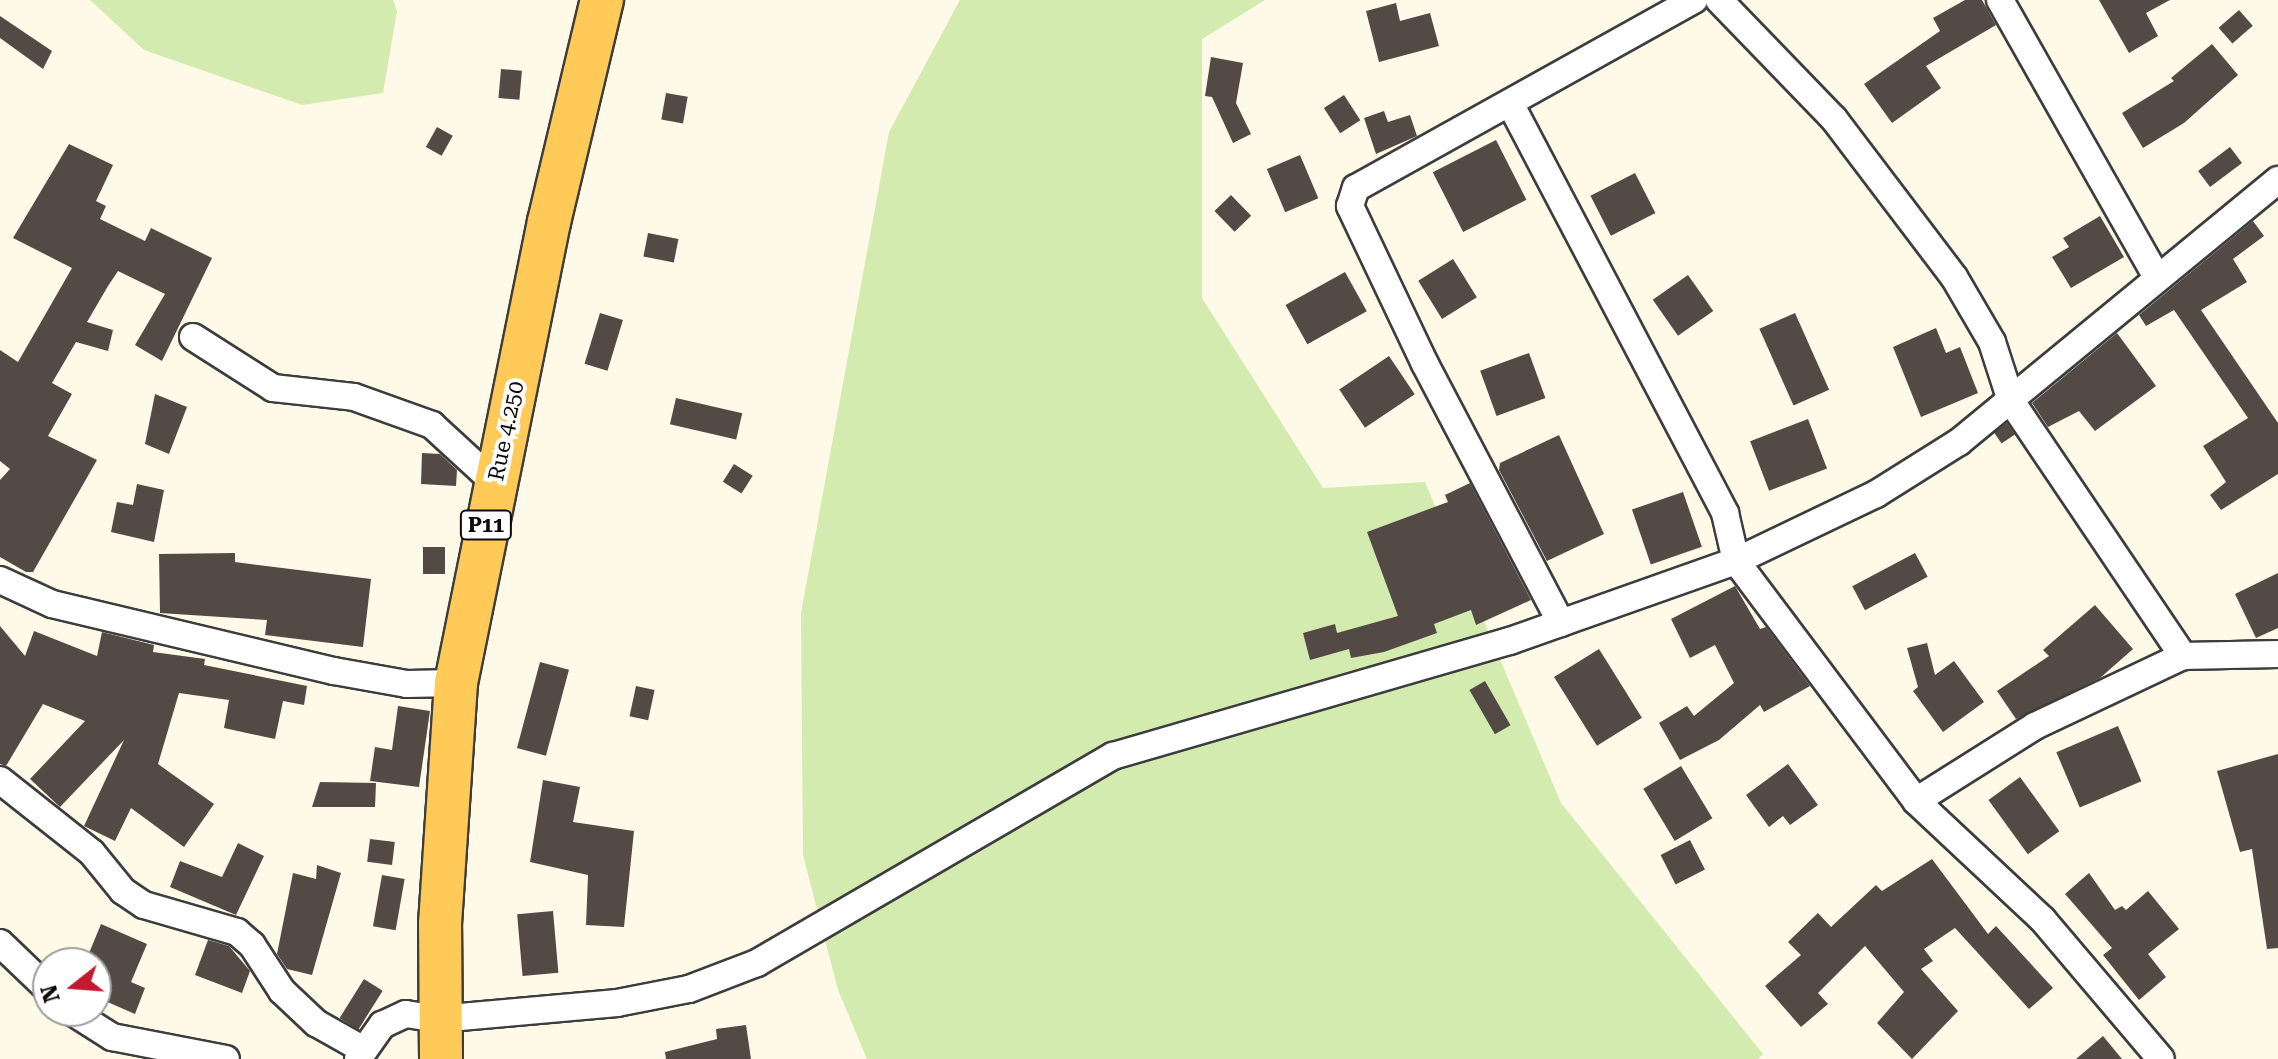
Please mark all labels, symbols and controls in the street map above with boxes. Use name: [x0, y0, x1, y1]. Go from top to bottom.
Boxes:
street label: Rue 4.250: [483, 379, 529, 483]
road number: P11: [458, 509, 514, 541]
north arrow: [32, 947, 112, 1027]
text: N: [36, 982, 65, 1005]

